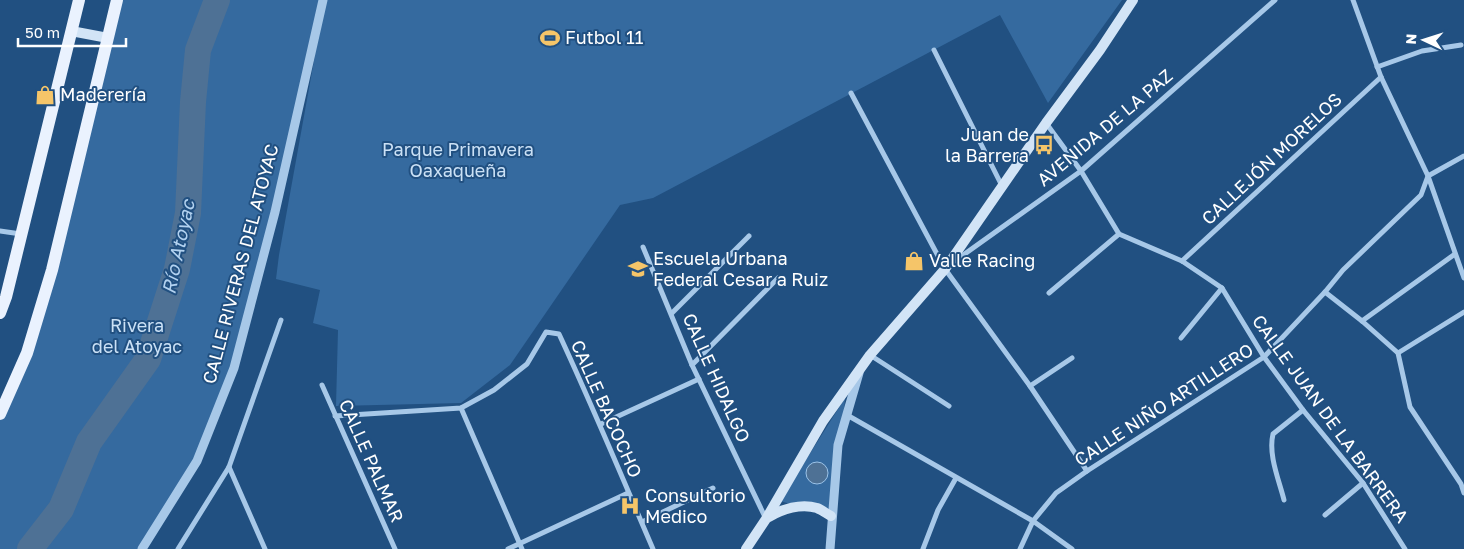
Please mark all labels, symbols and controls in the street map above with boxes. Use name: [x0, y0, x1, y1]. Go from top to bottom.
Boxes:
scale bar: [18, 15, 125, 47]
north arrow: [1399, 15, 1449, 65]
text: 50 m: [25, 23, 60, 41]
place label: Futbol 11: [565, 26, 644, 48]
sports icon: Futbol 11: [539, 27, 561, 49]
text: N: [1402, 33, 1419, 45]
street label: AVENIDA DE LA PAZ: [1032, 64, 1177, 190]
place label: Maderería: [60, 83, 146, 105]
shop icon: Maderería: [34, 84, 56, 106]
street label: CALLEJÓN MORELOS: [1197, 88, 1346, 229]
place label: Juan de la Barrera: [945, 123, 1029, 166]
bus stop icon: Juan de la Barrera: [1033, 134, 1055, 156]
park label: Parque Primavera Oaxaqueña: [382, 138, 534, 181]
street label: CALLE RIVERAS DEL ATOYAC: [197, 141, 283, 386]
water label: Río Atoyac: [156, 196, 199, 296]
place label: Escuela Urbana Federal Cesar a Ruiz: [653, 247, 828, 290]
place label: Valle Racing: [929, 249, 1035, 271]
shop icon: Valle Racing: [903, 250, 925, 272]
school or university icon: Escuela Urbana Federal Cesar a Ruiz: [627, 258, 649, 280]
street label: CALLE HIDALGO: [679, 310, 755, 446]
street label: CALLE JUAN DE LA BARRERA: [1248, 310, 1414, 527]
park label: Rivera del Atoyac: [92, 314, 182, 357]
street label: CALLE BACOCHO: [567, 336, 647, 481]
street label: CALLE NIÑO ARTILLERO: [1070, 338, 1257, 470]
street label: CALLE PALMAR: [335, 396, 409, 526]
place label: Consultorio Medico: [645, 484, 746, 527]
hospital icon: Consultorio Medico: [619, 495, 641, 517]

